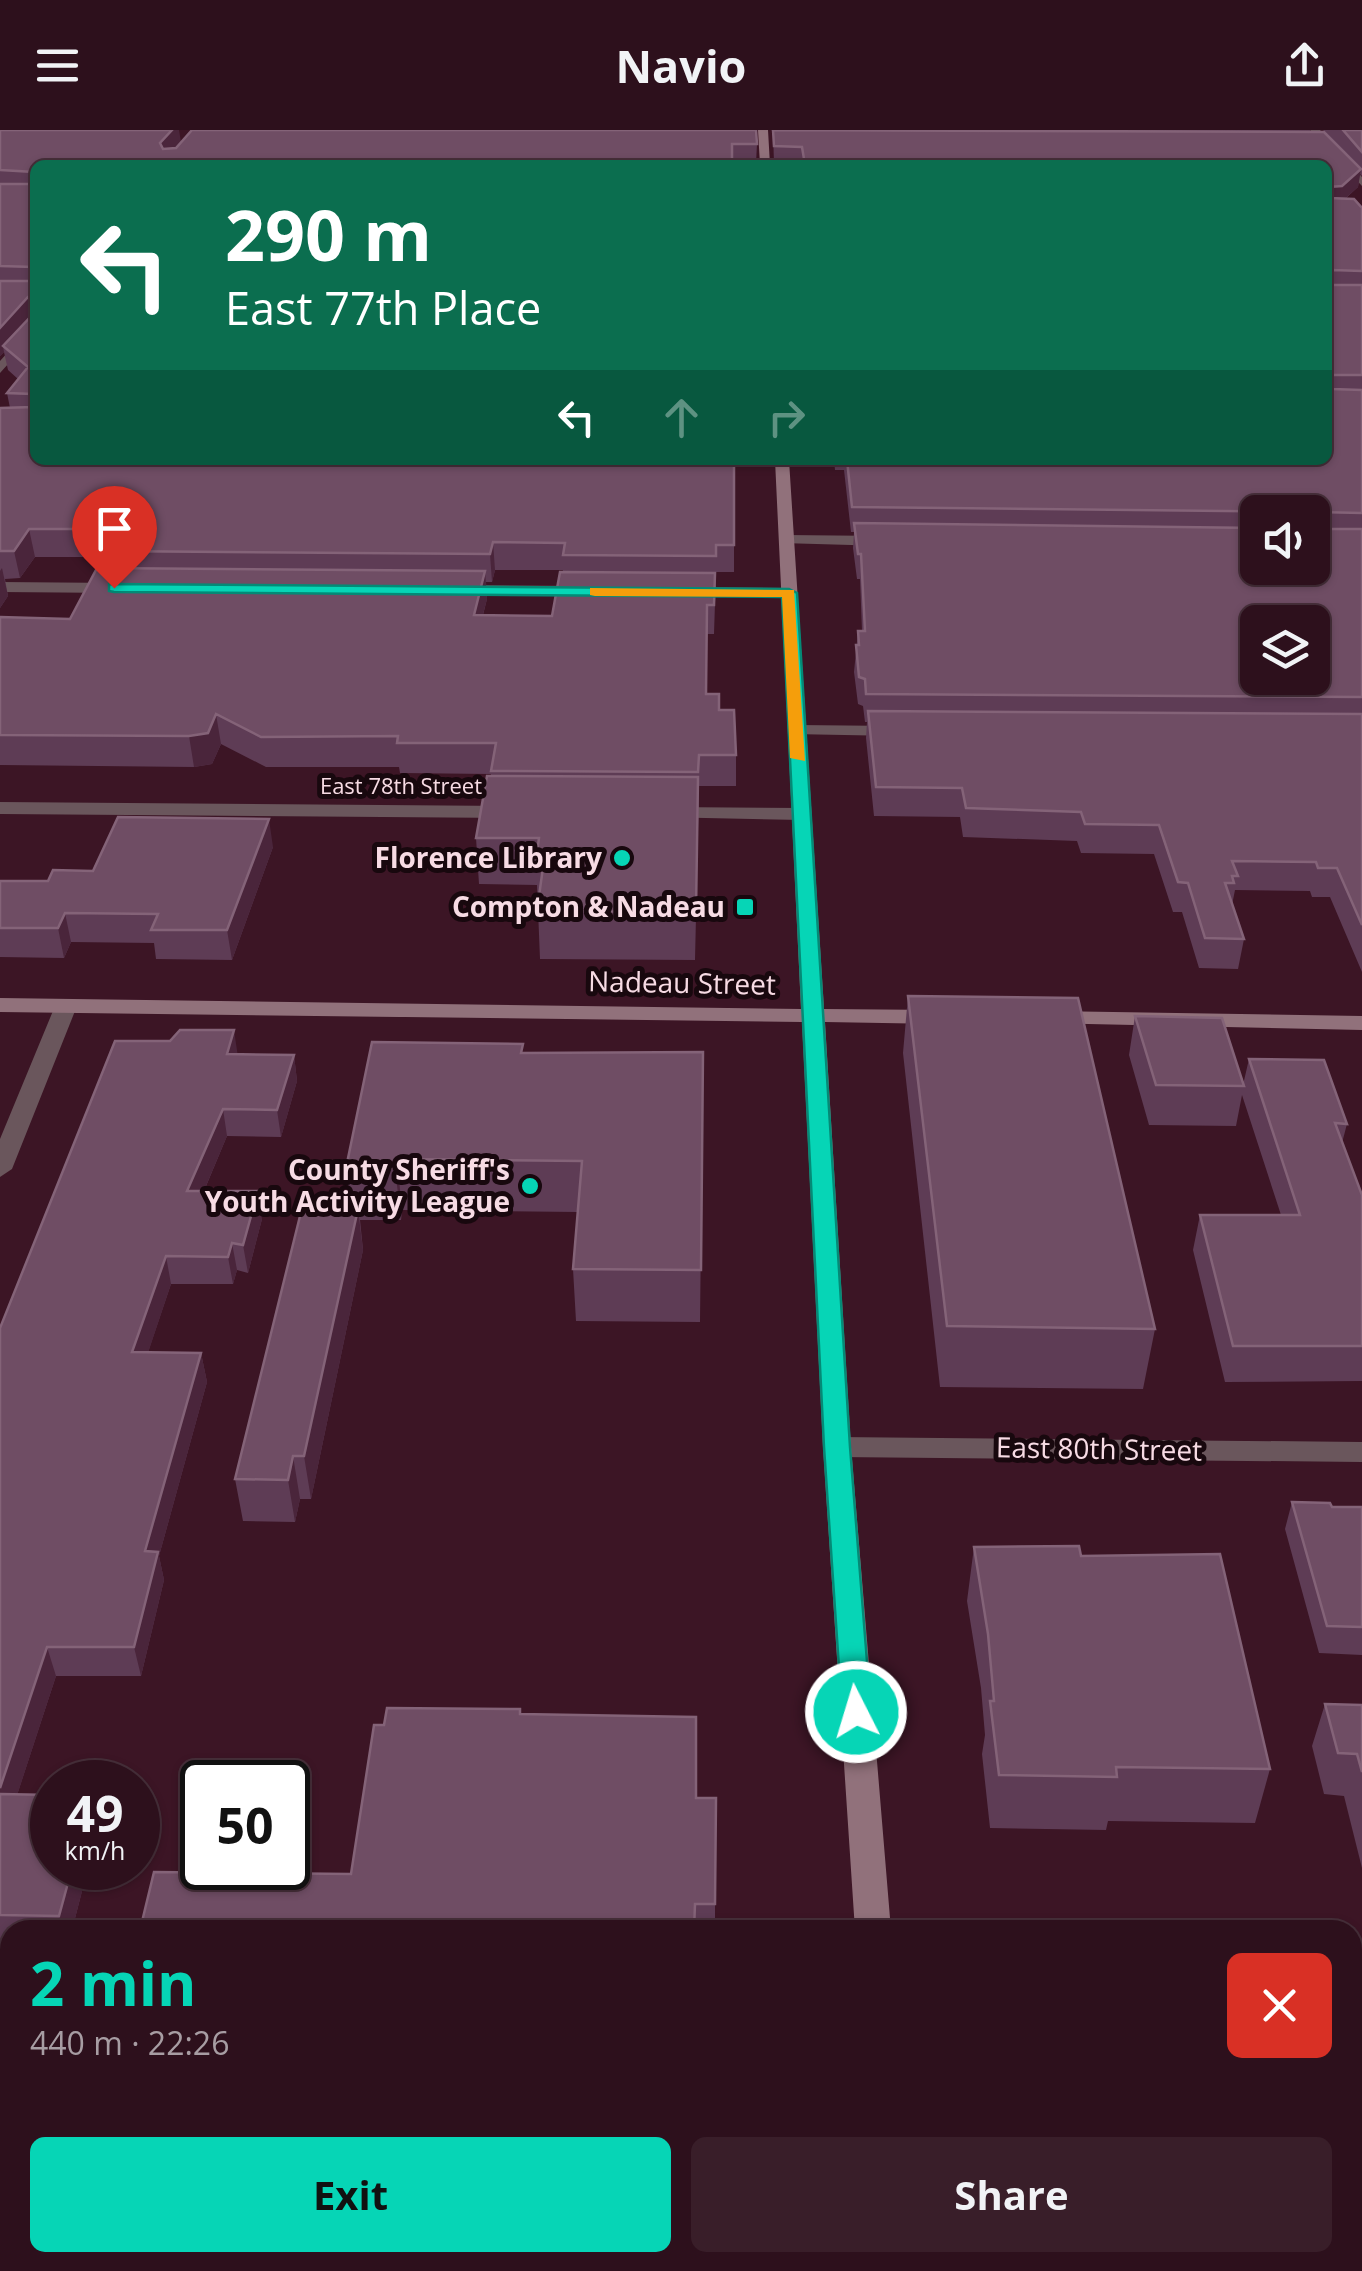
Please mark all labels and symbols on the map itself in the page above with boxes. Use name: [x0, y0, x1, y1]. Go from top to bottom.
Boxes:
pin: [72, 486, 157, 589]
street label: East 78th Street: [320, 770, 482, 800]
place label: Florence Library: [375, 838, 602, 876]
marker: Florence Library: [611, 847, 633, 869]
place label: Compton & Nadeau: [452, 887, 725, 925]
marker: Compton & Nadeau: [734, 896, 756, 918]
street label: Nadeau Street: [588, 961, 776, 1003]
place label: County Sheriff's Youth Activity League: [205, 1150, 510, 1220]
marker: County Sheriff's Youth Activity League: [519, 1175, 541, 1197]
street label: East 80th Street: [996, 1427, 1203, 1469]
position arrow: [804, 1660, 908, 1764]
speed limit sign: 50: [180, 1760, 310, 1890]

